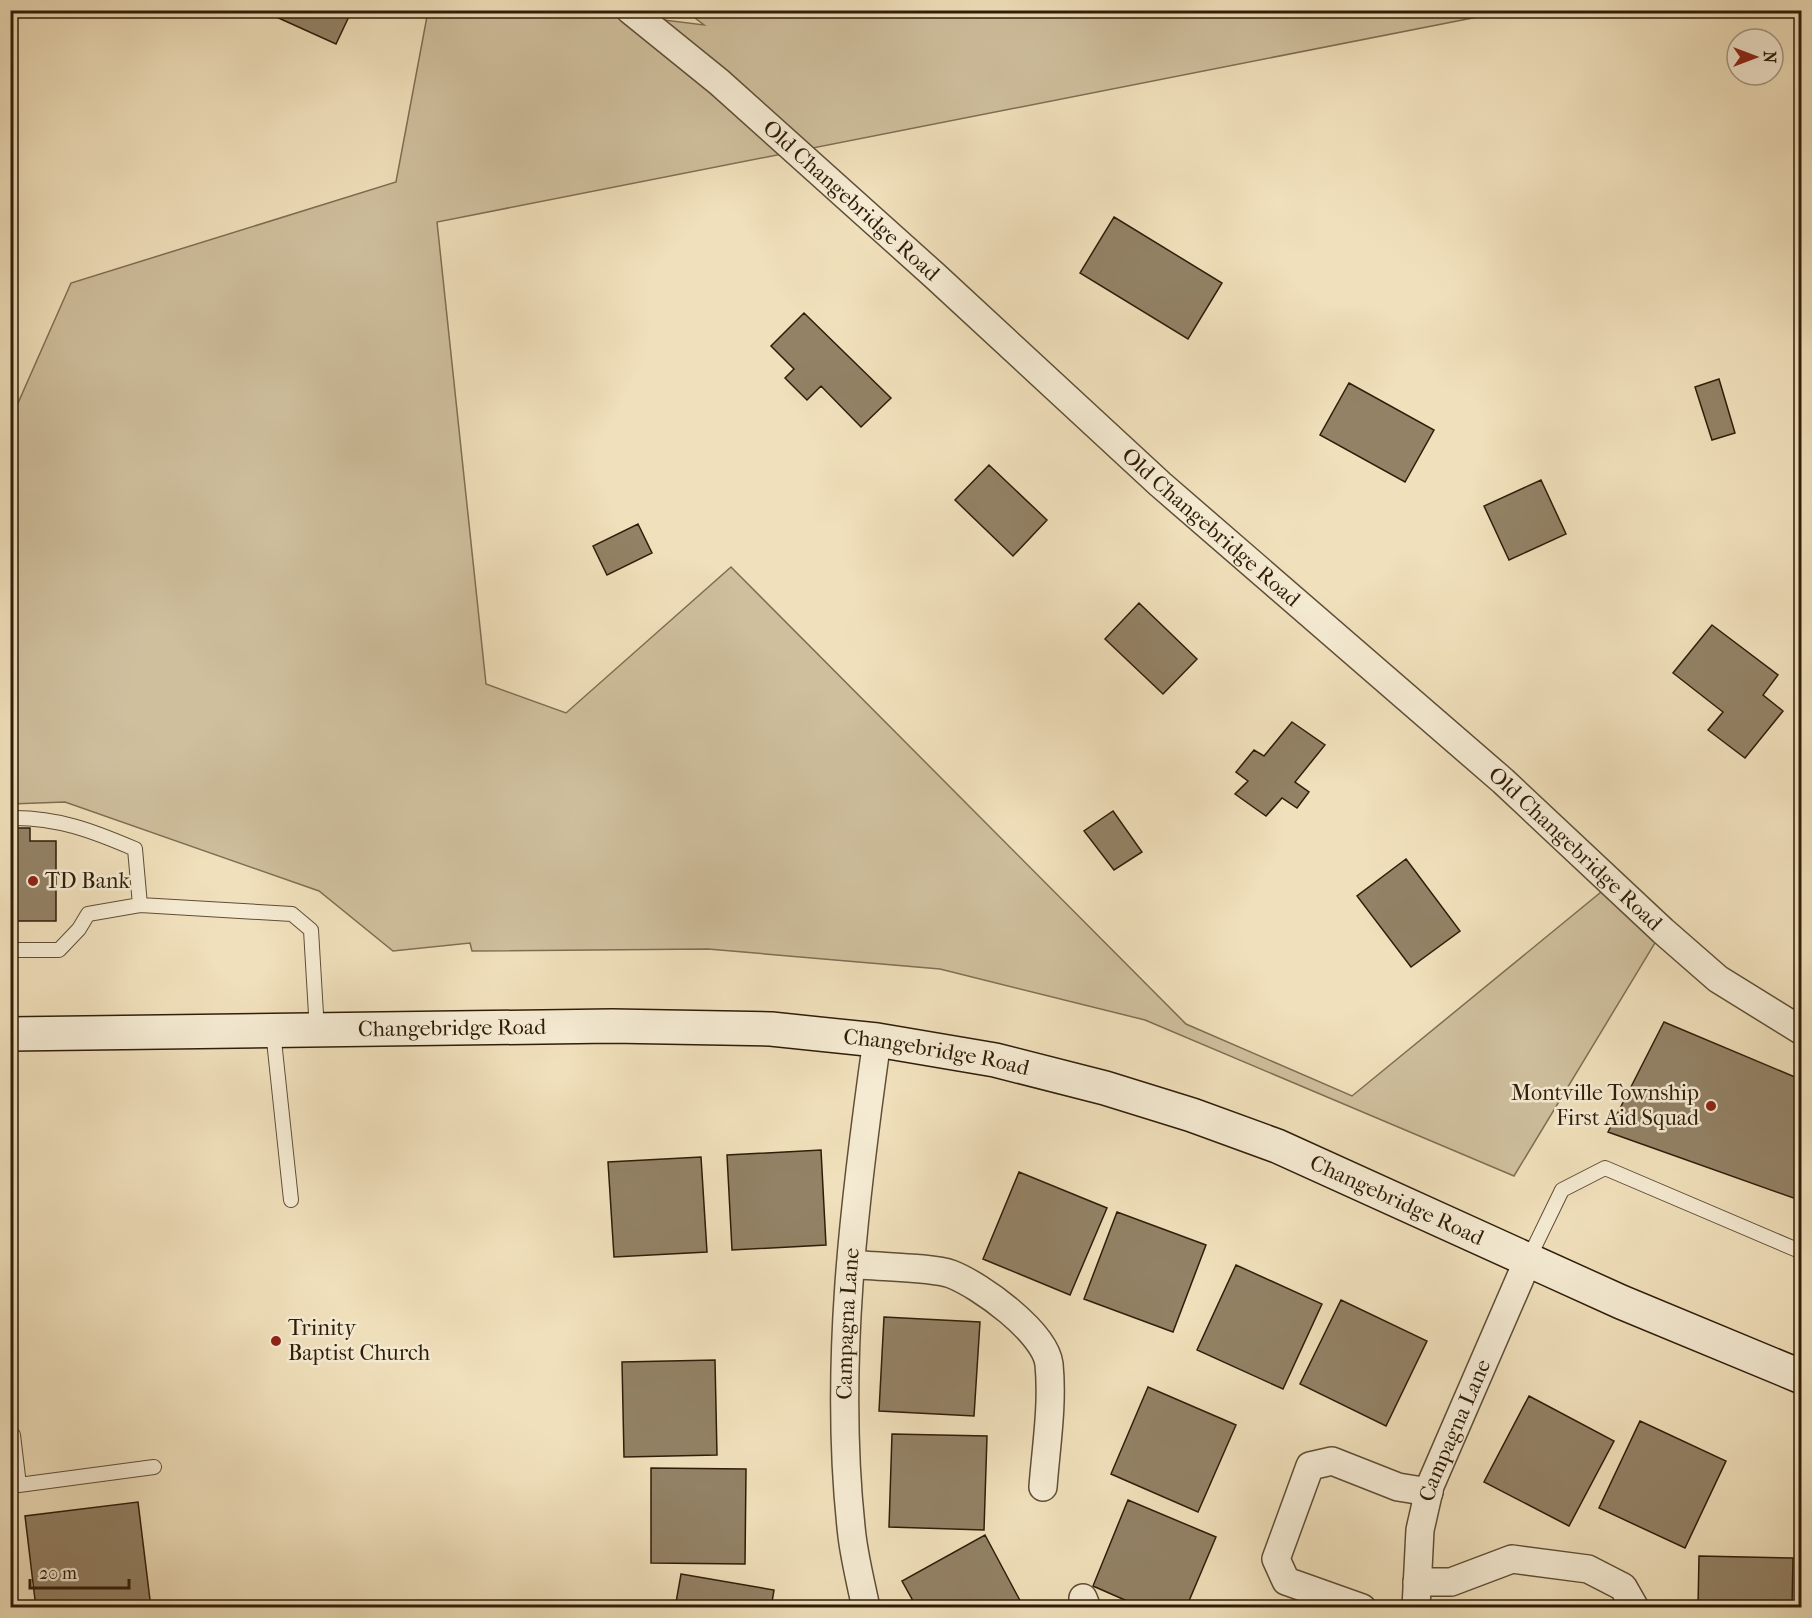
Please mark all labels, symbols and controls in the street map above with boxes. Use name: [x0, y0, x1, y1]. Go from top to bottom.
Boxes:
north arrow: [1725, 27, 1785, 87]
text: N: [1760, 51, 1779, 64]
street label: Old Changebridge Road: [757, 115, 946, 287]
street label: Old Changebridge Road: [1116, 442, 1306, 613]
street label: Old Changebridge Road: [1483, 761, 1668, 937]
place label: TD Bank: [45, 868, 131, 894]
marker: TD Bank: [26, 874, 40, 888]
street label: Changebridge Road: [358, 1014, 547, 1042]
street label: Changebridge Road: [842, 1024, 1033, 1081]
place label: Montville Township First Aid Squad: [1511, 1080, 1700, 1131]
marker: Montville Township First Aid Squad: [1704, 1099, 1718, 1113]
street label: Changebridge Road: [1306, 1150, 1489, 1251]
street label: Campagna Lane: [832, 1247, 865, 1400]
place label: Trinity Baptist Church: [288, 1315, 431, 1366]
marker: Trinity Baptist Church: [269, 1334, 283, 1348]
street label: Campagna Lane: [1414, 1355, 1496, 1504]
scale bar: [30, 1552, 129, 1590]
text: 20 m: [39, 1563, 77, 1584]

